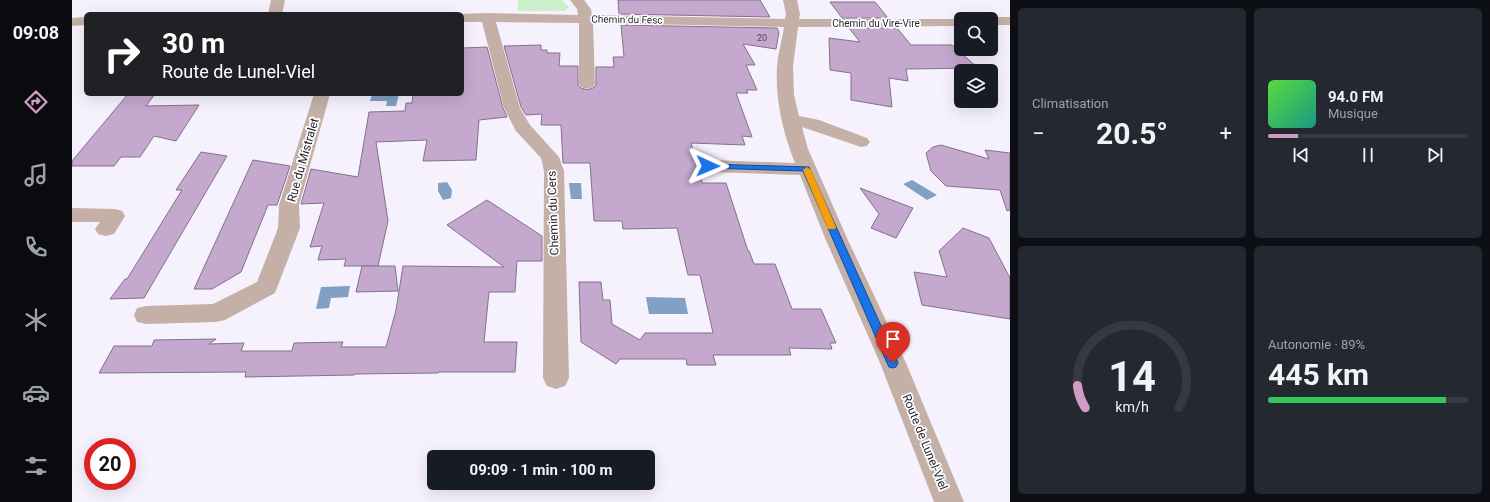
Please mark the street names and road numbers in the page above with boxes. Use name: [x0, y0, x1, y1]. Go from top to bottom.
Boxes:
street label: Chemin du Fesc: [591, 13, 663, 26]
street label: Chemin du Vire-Vire: [832, 18, 920, 29]
street label: Rue du Mistralet: [284, 116, 322, 204]
street label: Chemin du Cers: [545, 170, 561, 256]
street label: Route de Lunel-Viel: [899, 392, 951, 492]

